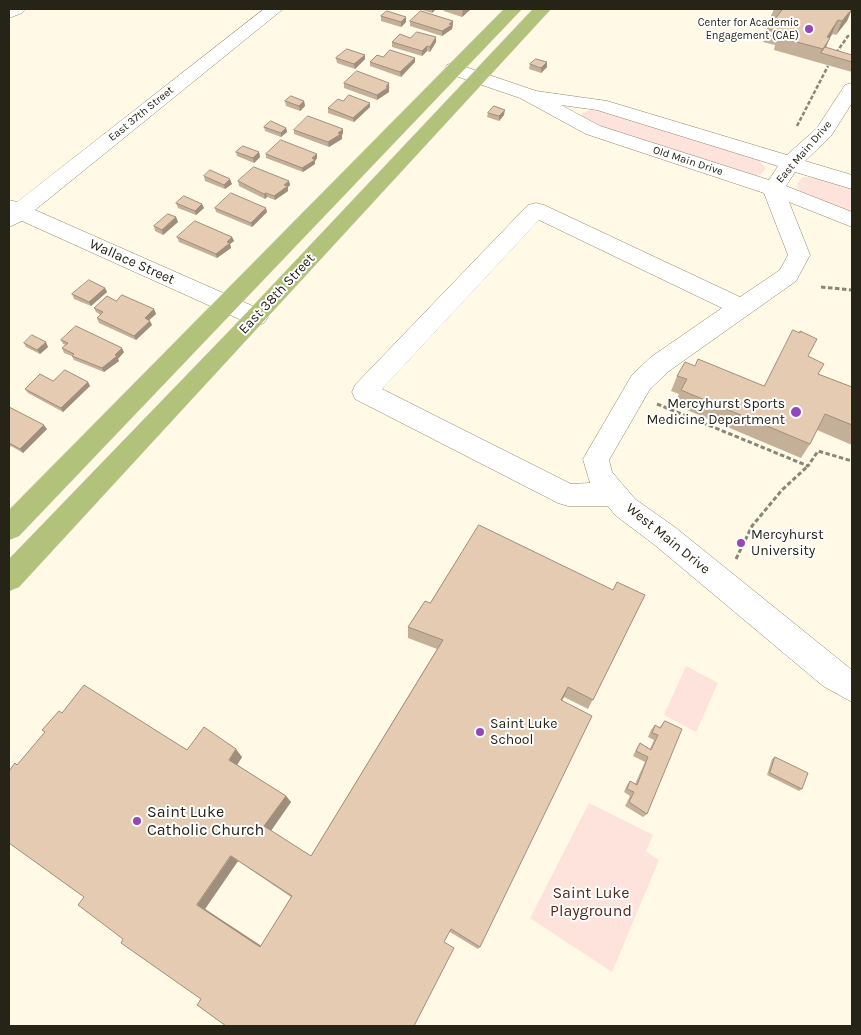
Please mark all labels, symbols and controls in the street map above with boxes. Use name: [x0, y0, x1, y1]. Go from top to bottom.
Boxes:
place label: Center for Academic Engagement (CAE): [698, 16, 799, 42]
marker: Center for Academic Engagement (CAE): [803, 23, 815, 35]
street label: East 37th Street: [106, 84, 176, 144]
street label: East Main Drive: [773, 118, 835, 186]
street label: Old Main Drive: [651, 143, 725, 179]
street label: Wallace Street: [87, 236, 177, 288]
street label: East 38th Street: [235, 250, 319, 338]
place label: Mercyhurst Sports Medicine Department: [646, 396, 785, 428]
marker: Mercyhurst Sports Medicine Department: [789, 405, 803, 419]
street label: West Main Drive: [623, 500, 713, 578]
place label: Mercyhurst University: [751, 527, 823, 560]
marker: Mercyhurst University: [735, 537, 747, 549]
place label: Saint Luke School: [490, 716, 557, 749]
marker: Saint Luke School: [474, 726, 486, 738]
place label: Saint Luke Catholic Church: [147, 802, 264, 840]
marker: Saint Luke Catholic Church: [131, 815, 143, 827]
park label: Saint Luke Playground: [550, 883, 632, 921]

